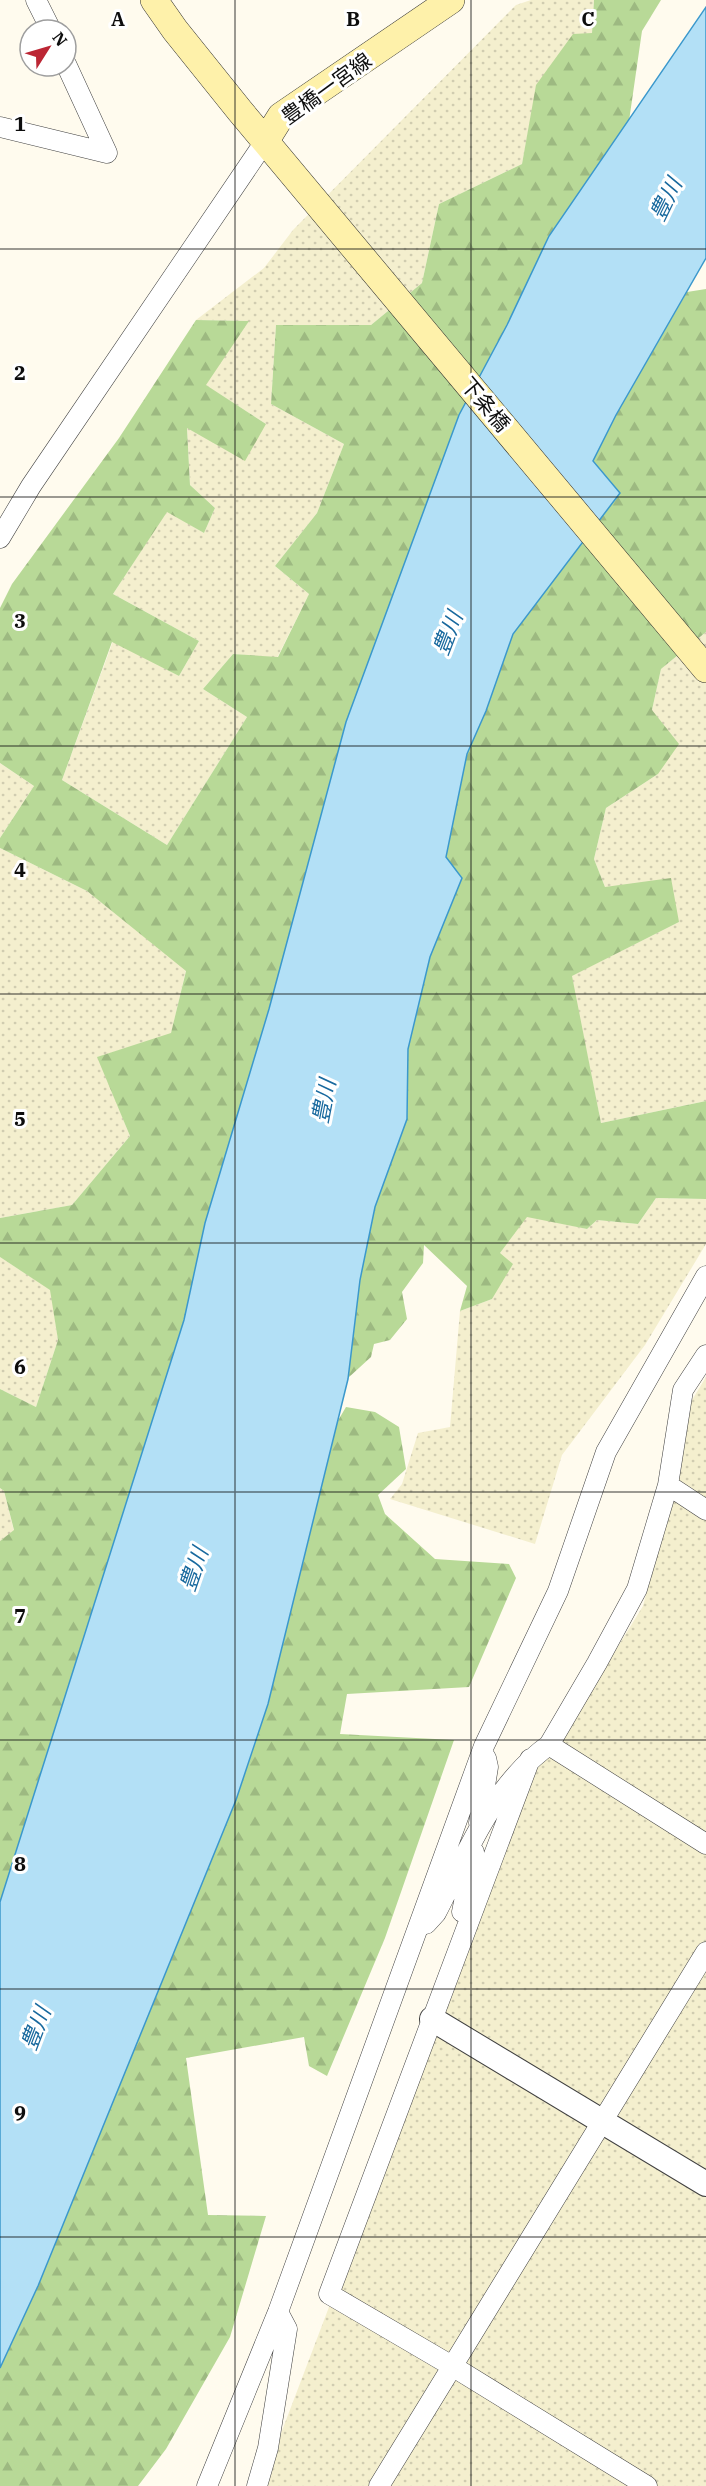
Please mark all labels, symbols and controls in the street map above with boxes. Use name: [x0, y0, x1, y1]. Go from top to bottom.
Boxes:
text: A: [111, 5, 125, 32]
text: B: [346, 5, 360, 32]
text: C: [581, 5, 595, 32]
north arrow: [18, 18, 78, 78]
text: N: [48, 28, 72, 50]
street label: 豊橋一宮線: [275, 46, 377, 130]
text: 1: [14, 110, 26, 137]
water label: 豊川: [642, 171, 689, 225]
text: 2: [14, 359, 26, 386]
street label: 下条橋: [455, 371, 517, 437]
water label: 豊川: [426, 605, 469, 659]
text: 3: [14, 607, 26, 634]
text: 4: [14, 856, 26, 883]
water label: 豊川: [305, 1075, 342, 1125]
text: 5: [14, 1105, 26, 1132]
text: 6: [14, 1353, 26, 1380]
water label: 豊川: [172, 1542, 215, 1595]
text: 7: [14, 1602, 26, 1629]
text: 8: [14, 1850, 26, 1877]
water label: 豊川: [14, 2000, 57, 2054]
text: 9: [14, 2099, 26, 2126]

